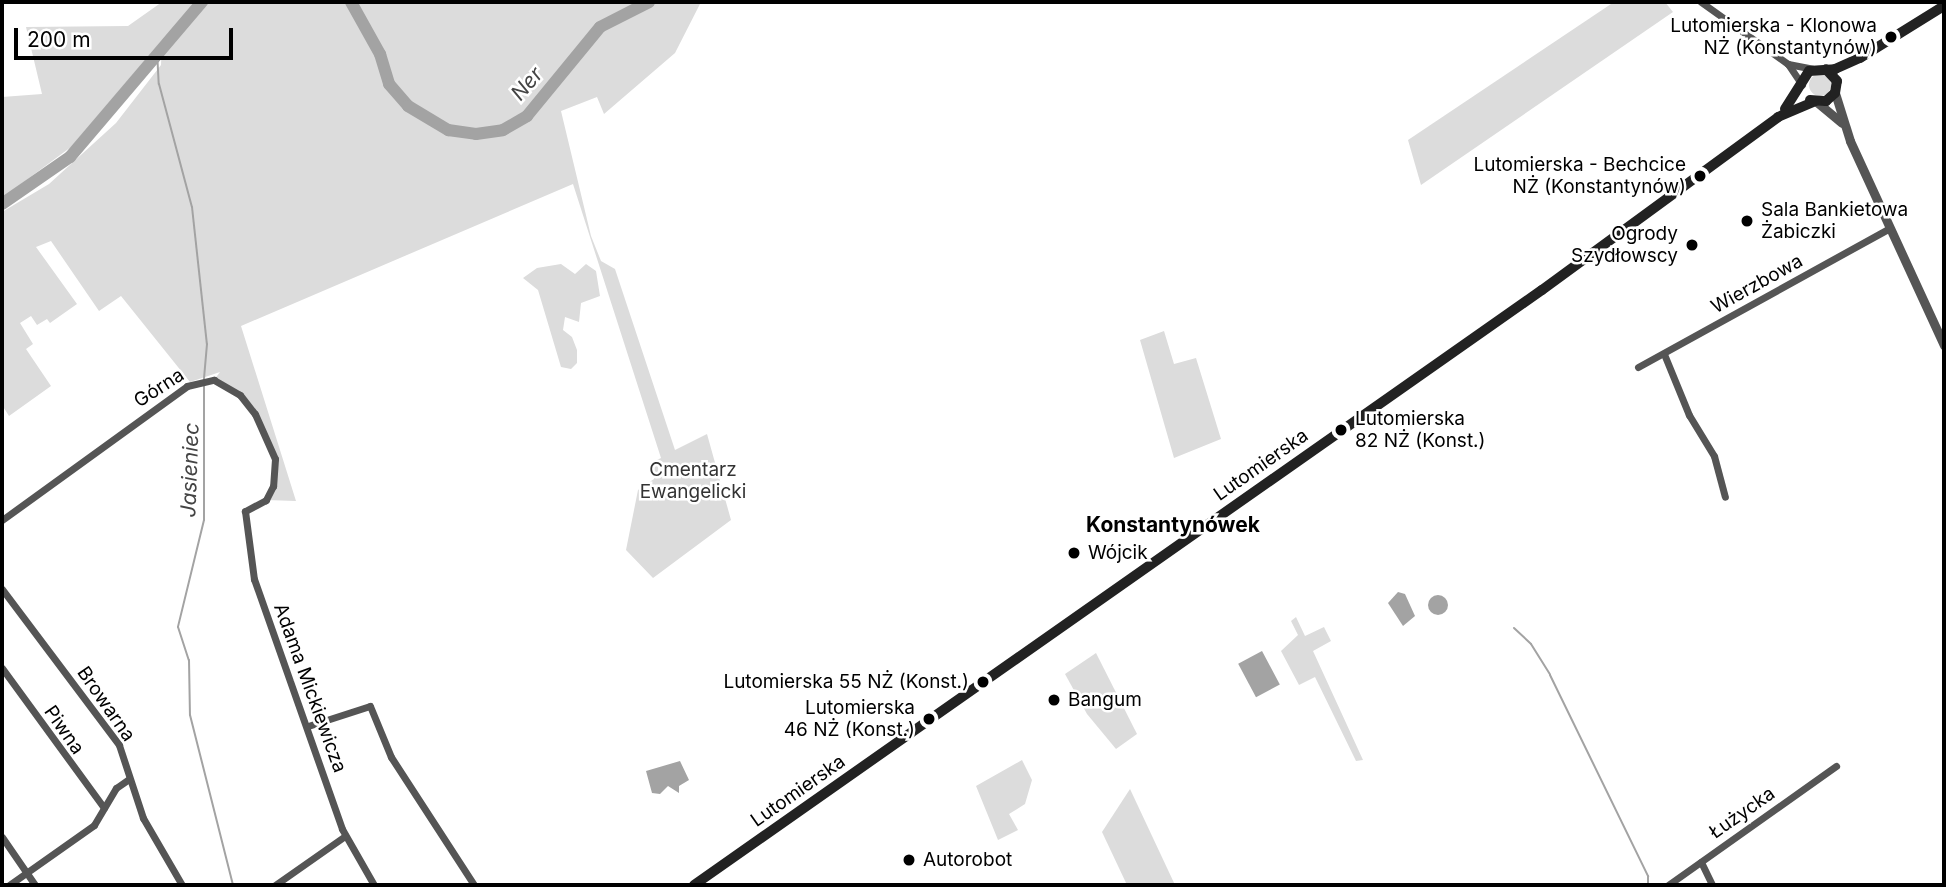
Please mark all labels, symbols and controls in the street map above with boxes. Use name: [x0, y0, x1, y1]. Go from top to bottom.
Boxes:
scale bar: [18, 14, 236, 58]
place label: Lutomierska - Klonowa NŻ (Konstantynów): [1670, 15, 1877, 59]
text: 200 m: [27, 27, 91, 52]
marker: Lutomierska - Klonowa NŻ (Konstantynów): [1883, 29, 1899, 45]
water label: Ner: [506, 62, 548, 106]
place label: Lutomierska - Bechcice NŻ (Konstantynów): [1474, 154, 1686, 198]
marker: Lutomierska - Bechcice NŻ (Konstantynów): [1692, 168, 1708, 184]
place label: Sala Bankietowa Żabiczki: [1761, 199, 1908, 243]
marker: Sala Bankietowa Żabiczki: [1739, 213, 1755, 229]
place label: Ogrody Szydłowscy: [1571, 223, 1678, 267]
marker: Ogrody Szydłowscy: [1684, 237, 1700, 253]
street label: Wierzbowa: [1707, 250, 1807, 318]
street label: Górna: [130, 363, 188, 413]
place label: Lutomierska 82 NŻ (Konst.): [1355, 408, 1486, 452]
water label: Jasieniec: [176, 422, 204, 518]
marker: Lutomierska 82 NŻ (Konst.): [1333, 422, 1349, 438]
street label: Lutomierska: [1209, 424, 1313, 506]
park label: Cmentarz Ewangelicki: [640, 459, 746, 503]
district label: Konstantynówek: [1086, 512, 1260, 538]
place label: Wójcik: [1088, 542, 1148, 564]
marker: Wójcik: [1066, 545, 1082, 561]
street label: Adama Mickiewicza: [269, 600, 351, 776]
street label: Browarna: [72, 662, 140, 746]
place label: Lutomierska 55 NŻ (Konst.): [723, 671, 969, 693]
marker: Lutomierska 55 NŻ (Konst.): [975, 674, 991, 690]
place label: Bangum: [1068, 689, 1142, 711]
marker: Bangum: [1046, 692, 1062, 708]
place label: Lutomierska 46 NŻ (Konst.): [784, 697, 915, 741]
street label: Piwna: [39, 701, 89, 759]
marker: Lutomierska 46 NŻ (Konst.): [921, 711, 937, 727]
street label: Lutomierska: [746, 750, 850, 832]
street label: Łużycka: [1705, 782, 1779, 844]
place label: Autorobot: [923, 849, 1012, 871]
marker: Autorobot: [901, 852, 917, 868]

